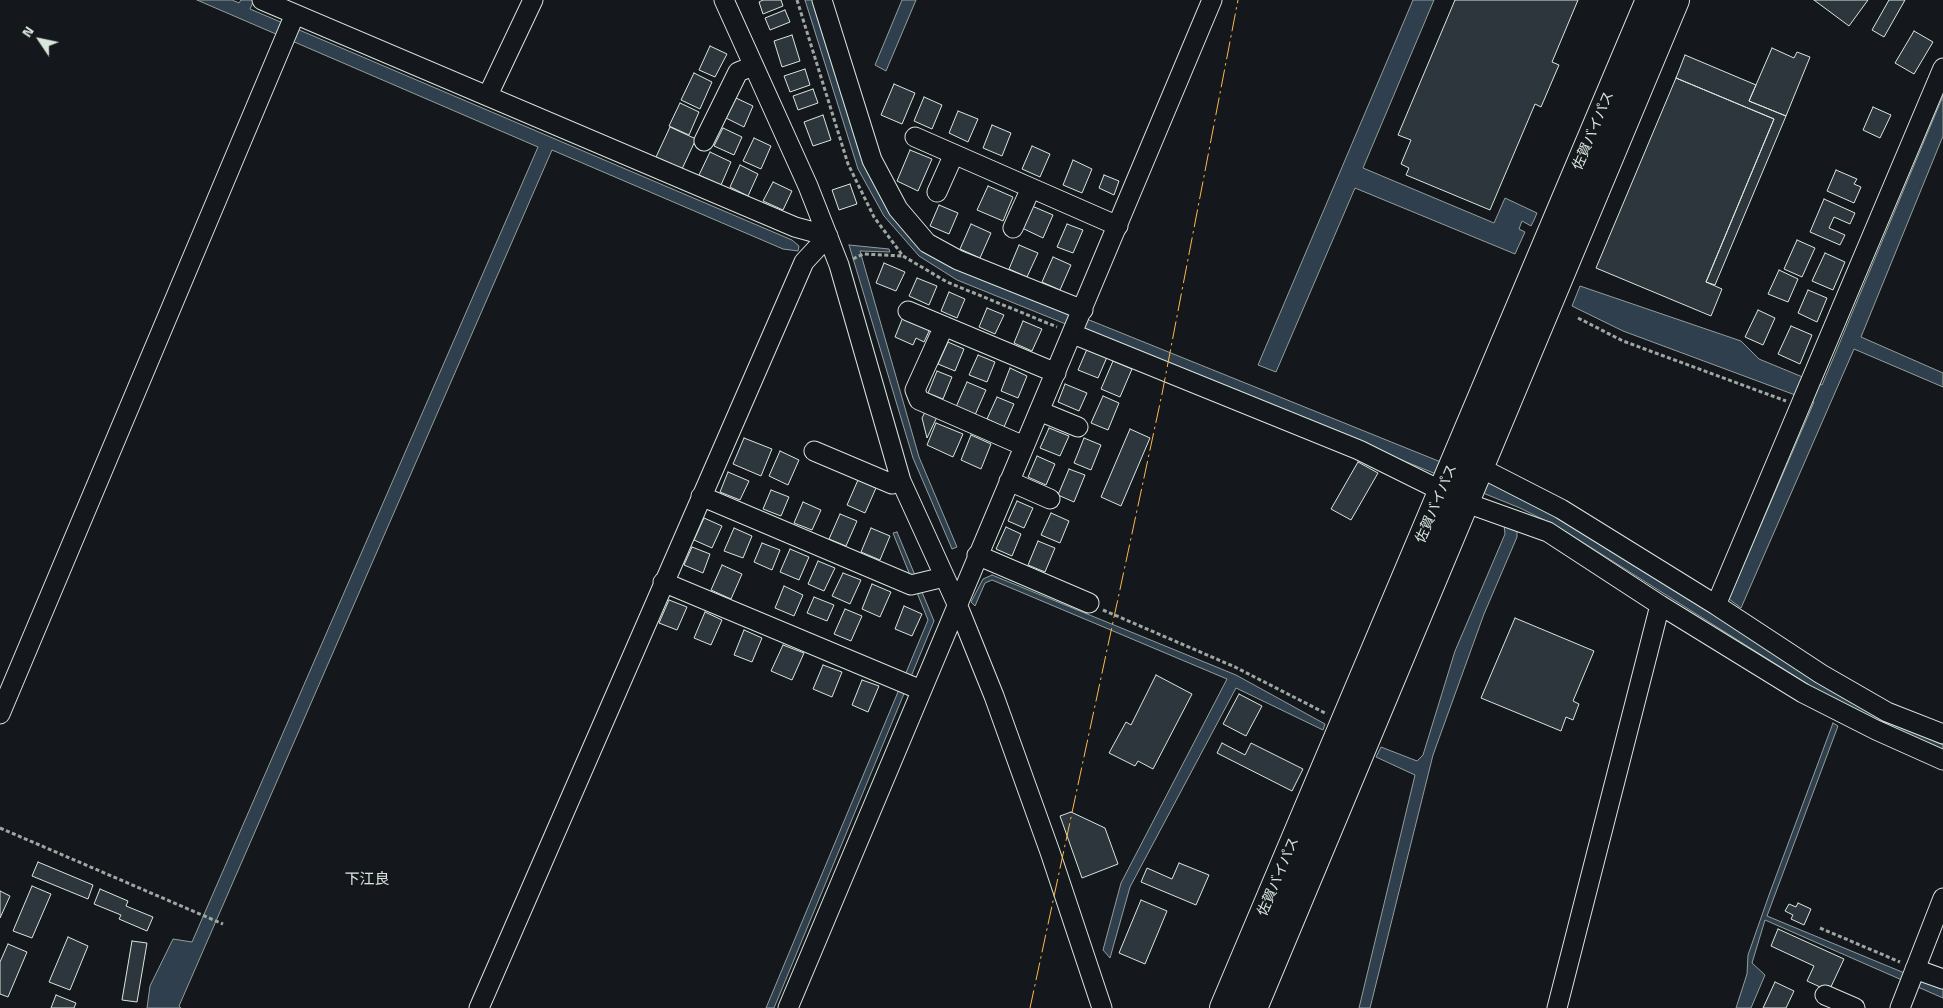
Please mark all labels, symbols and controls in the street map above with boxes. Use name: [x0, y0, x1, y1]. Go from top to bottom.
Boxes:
north arrow: [15, 15, 65, 65]
text: N: [16, 21, 39, 41]
street label: 佐賀バイパス: [1570, 89, 1618, 173]
street label: 佐賀バイパス: [1413, 462, 1461, 546]
street label: 佐賀バイパス: [1255, 835, 1303, 919]
district label: 下江良: [345, 871, 389, 889]

